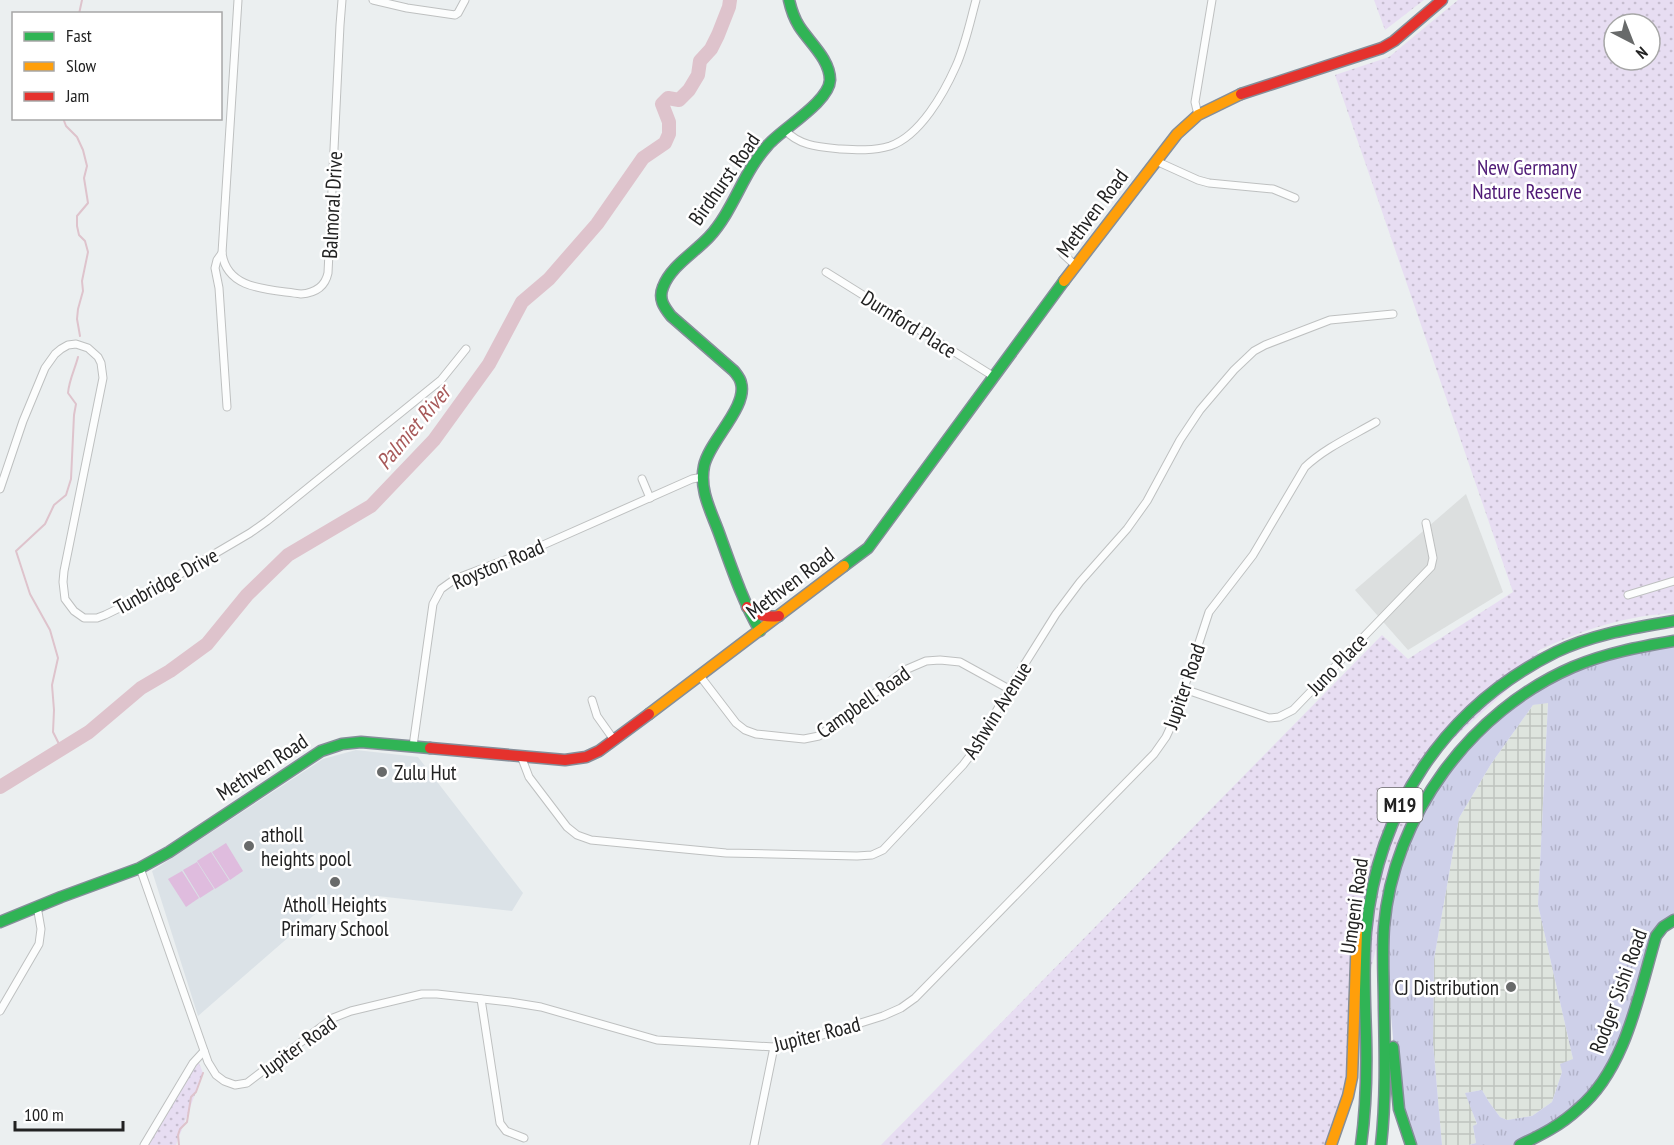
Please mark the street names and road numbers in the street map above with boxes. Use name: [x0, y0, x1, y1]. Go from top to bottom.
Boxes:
street label: Birdhurst Road: [682, 128, 766, 230]
street label: Balmoral Drive: [316, 151, 348, 259]
street label: Methven Road: [1050, 164, 1134, 262]
street label: Durnford Place: [856, 284, 962, 364]
street label: Royston Road: [448, 533, 548, 595]
street label: Tunbridge Drive: [109, 541, 223, 621]
street label: Methven Road: [741, 541, 839, 625]
street label: Juno Place: [1300, 627, 1373, 701]
street label: Jupiter Road: [1157, 640, 1211, 733]
street label: Ashwin Avenue: [957, 656, 1037, 764]
street label: Campbell Road: [811, 660, 915, 744]
street label: Methven Road: [211, 728, 313, 806]
road number: M19: [1378, 788, 1422, 822]
street label: Umgeni Road: [1334, 856, 1374, 956]
street label: Rodger Sishi Road: [1583, 925, 1653, 1057]
street label: Jupiter Road: [254, 1009, 342, 1083]
street label: Jupiter Road: [770, 1010, 863, 1058]

